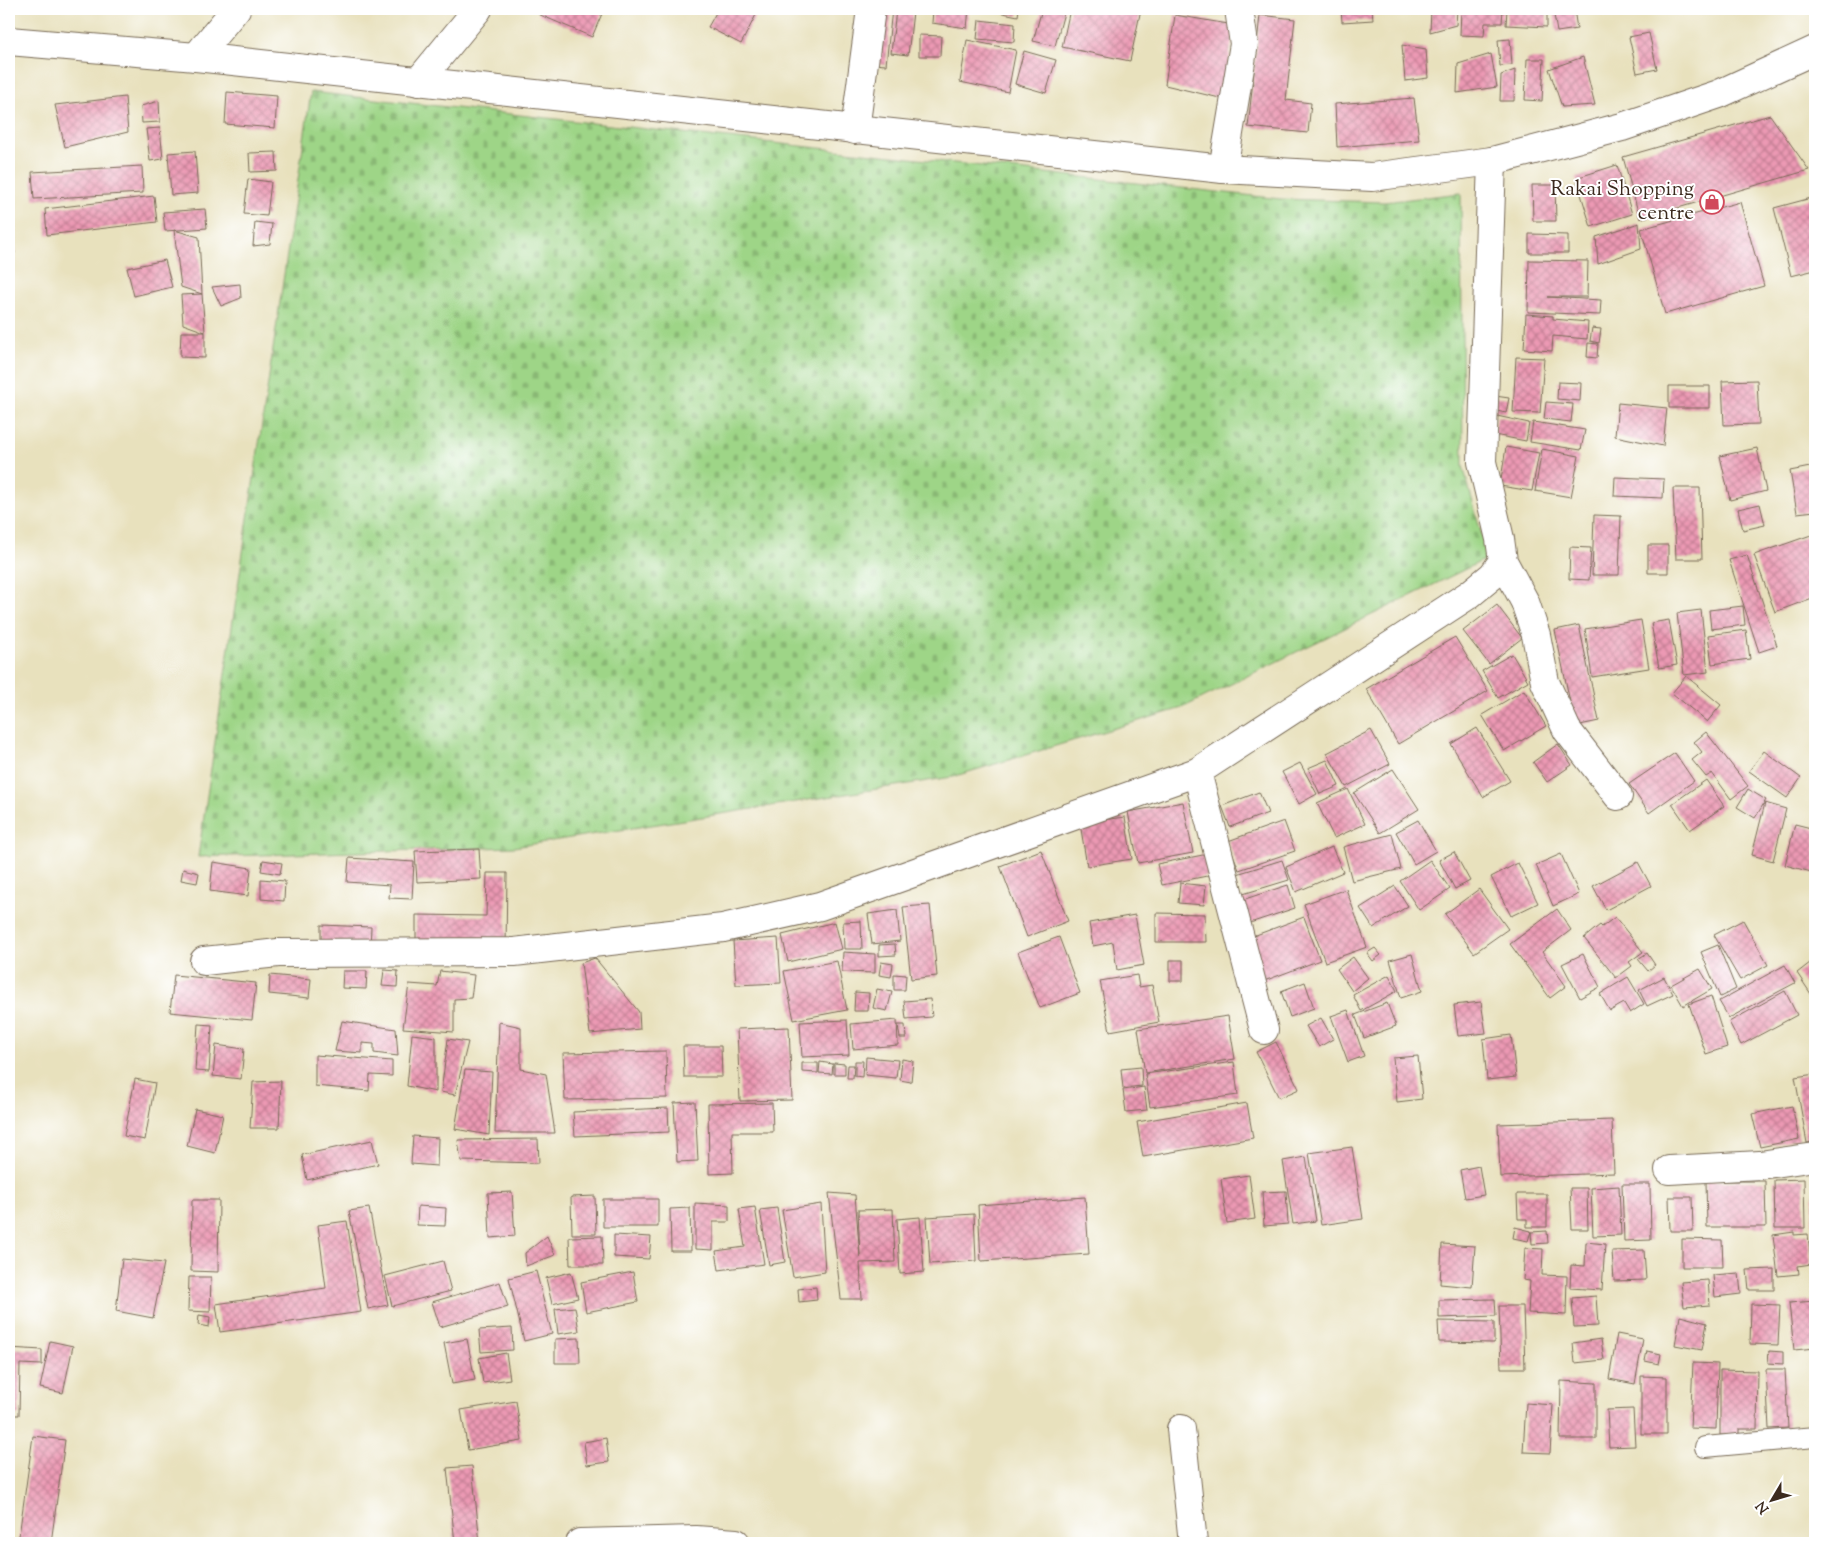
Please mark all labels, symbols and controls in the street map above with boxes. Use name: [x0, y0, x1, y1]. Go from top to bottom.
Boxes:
place label: Rakai Shopping centre: [1550, 175, 1694, 229]
shop icon: Rakai Shopping centre: [1699, 189, 1725, 215]
north arrow: [1746, 1474, 1796, 1524]
text: N: [1752, 1496, 1775, 1517]

